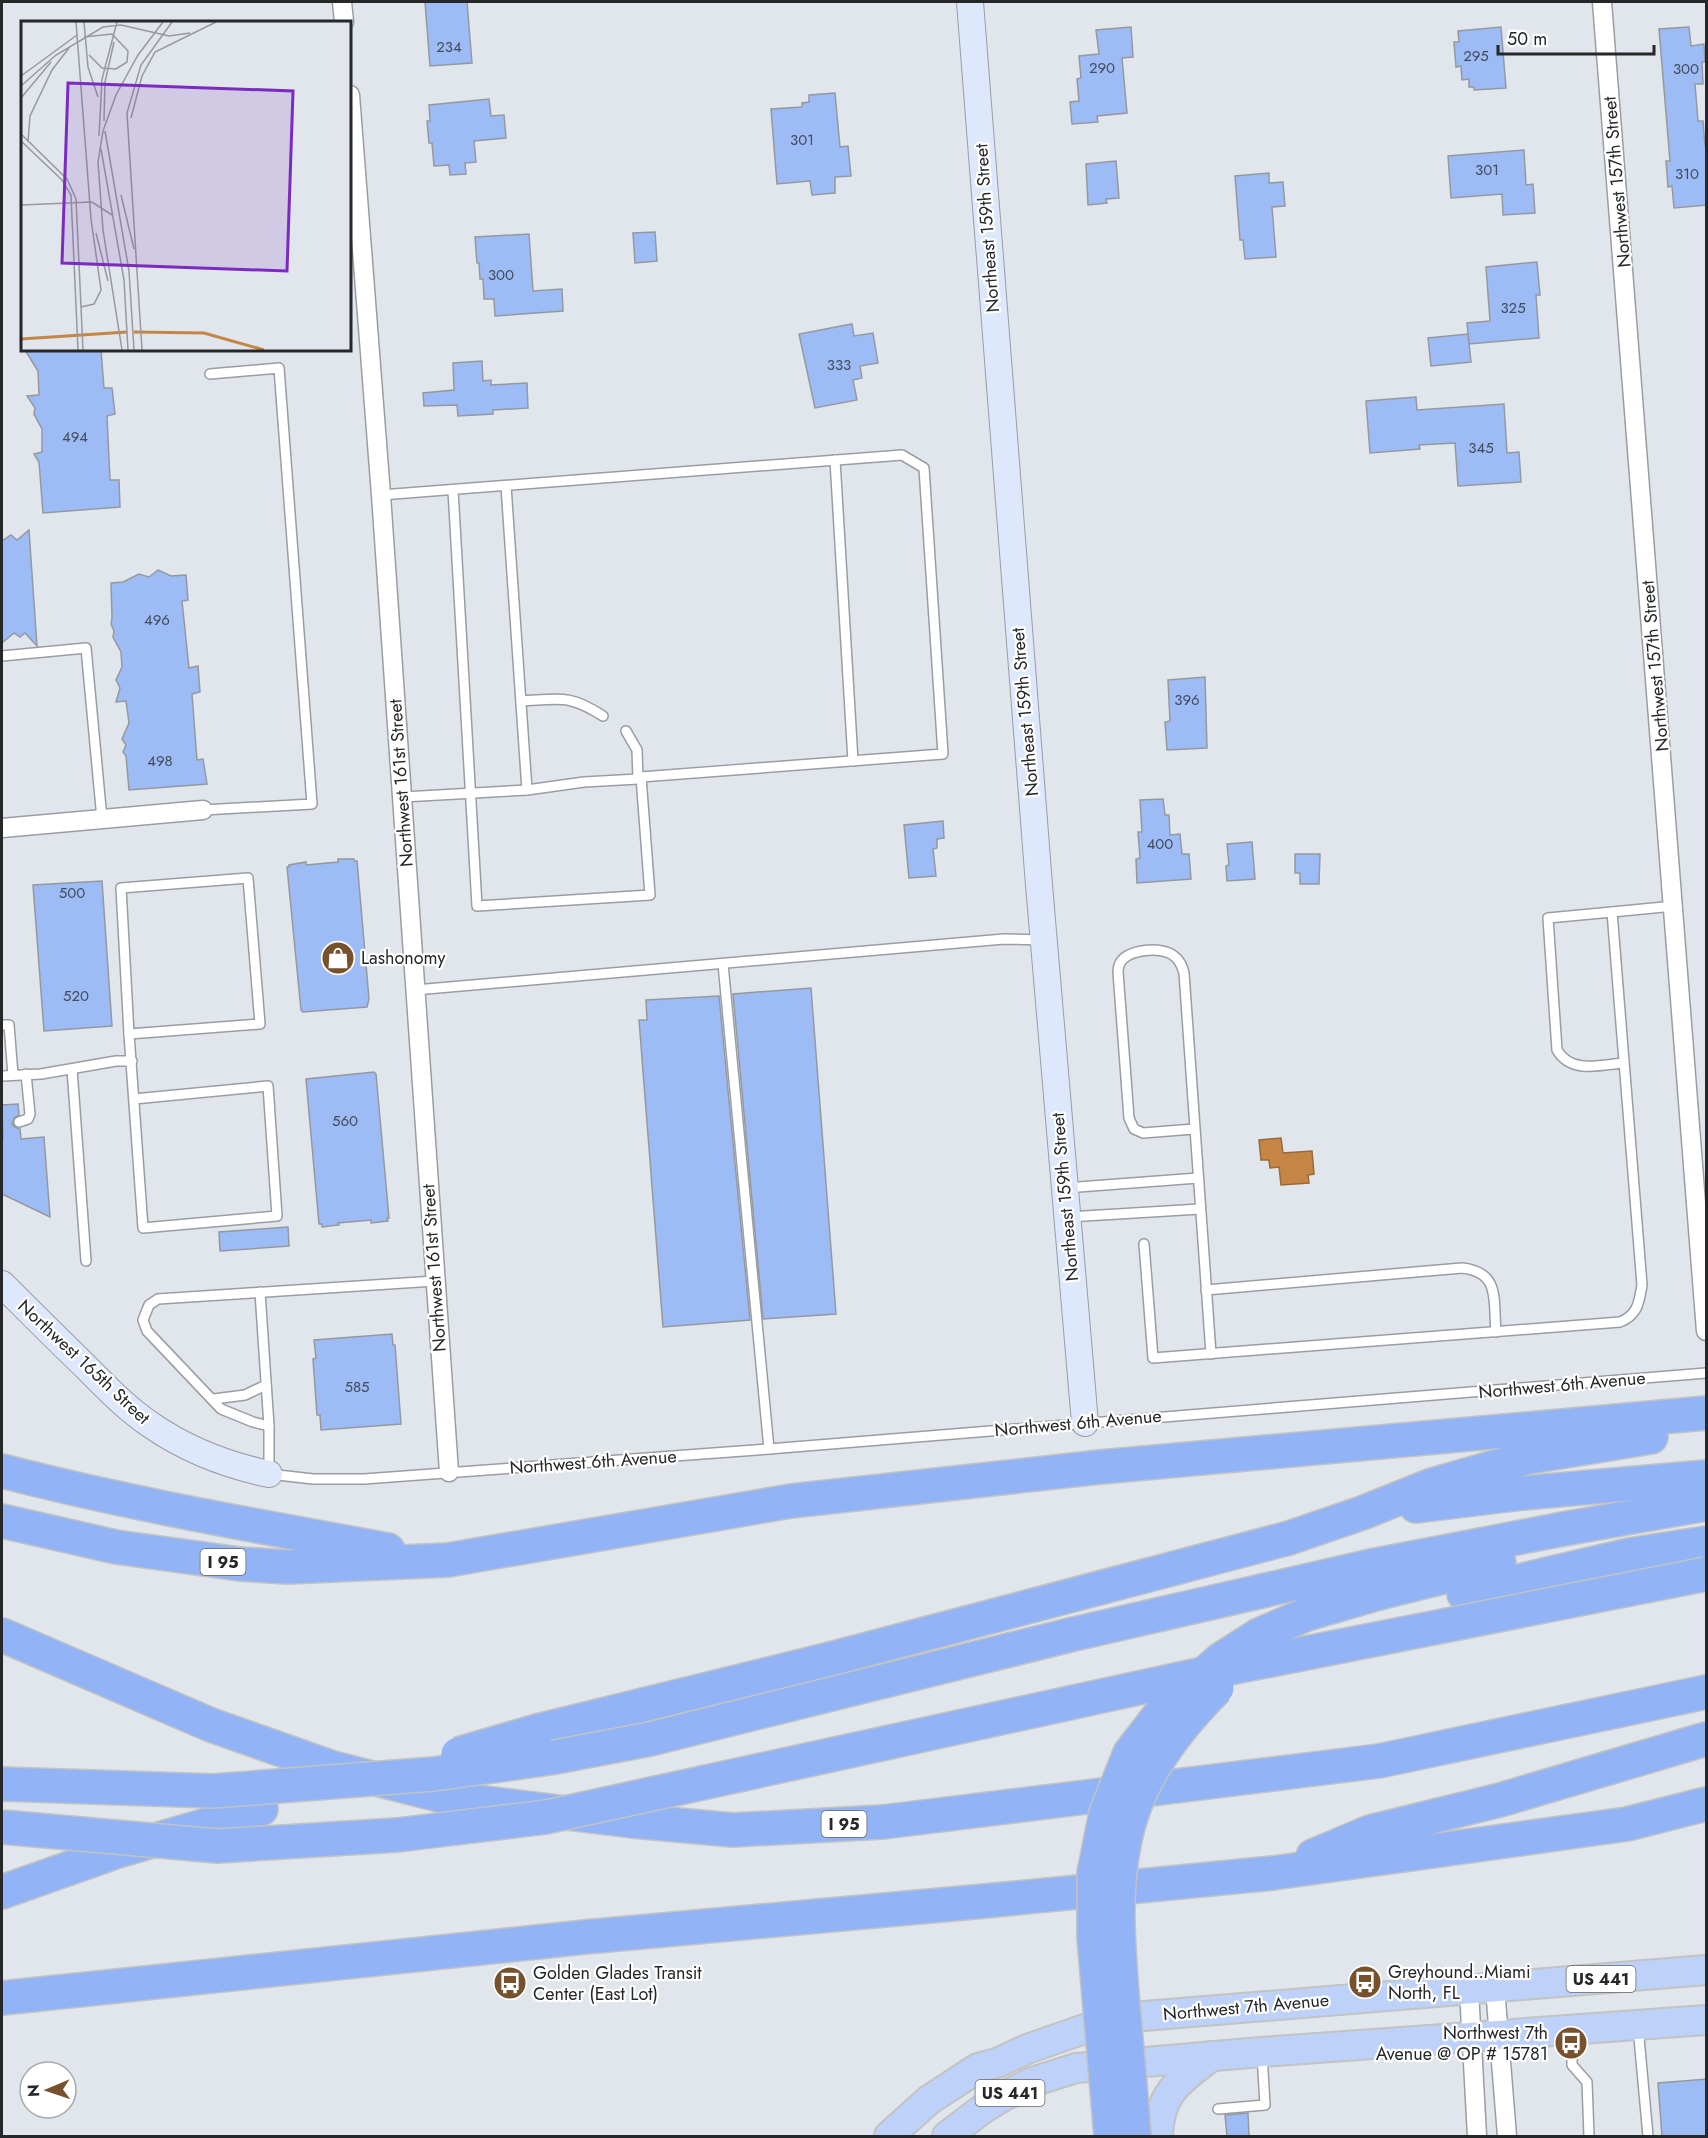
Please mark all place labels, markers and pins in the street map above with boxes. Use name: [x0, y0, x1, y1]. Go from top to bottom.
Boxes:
shop icon: Lashonomy: [320, 940, 356, 976]
place label: Lashonomy: [361, 945, 446, 971]
place label: Greyhound..Miami North, FL: [1388, 1959, 1531, 2006]
place label: Golden Glades Transit Center (East Lot): [533, 1960, 702, 2007]
bus stop icon: Greyhound..Miami North, FL: [1347, 1964, 1383, 2000]
bus stop icon: Golden Glades Transit Center (East Lot): [492, 1965, 528, 2001]
place label: Northwest 7th Avenue @ OP # 15781: [1376, 2020, 1548, 2067]
bus stop icon: Northwest 7th Avenue @ OP # 15781: [1553, 2025, 1589, 2061]

